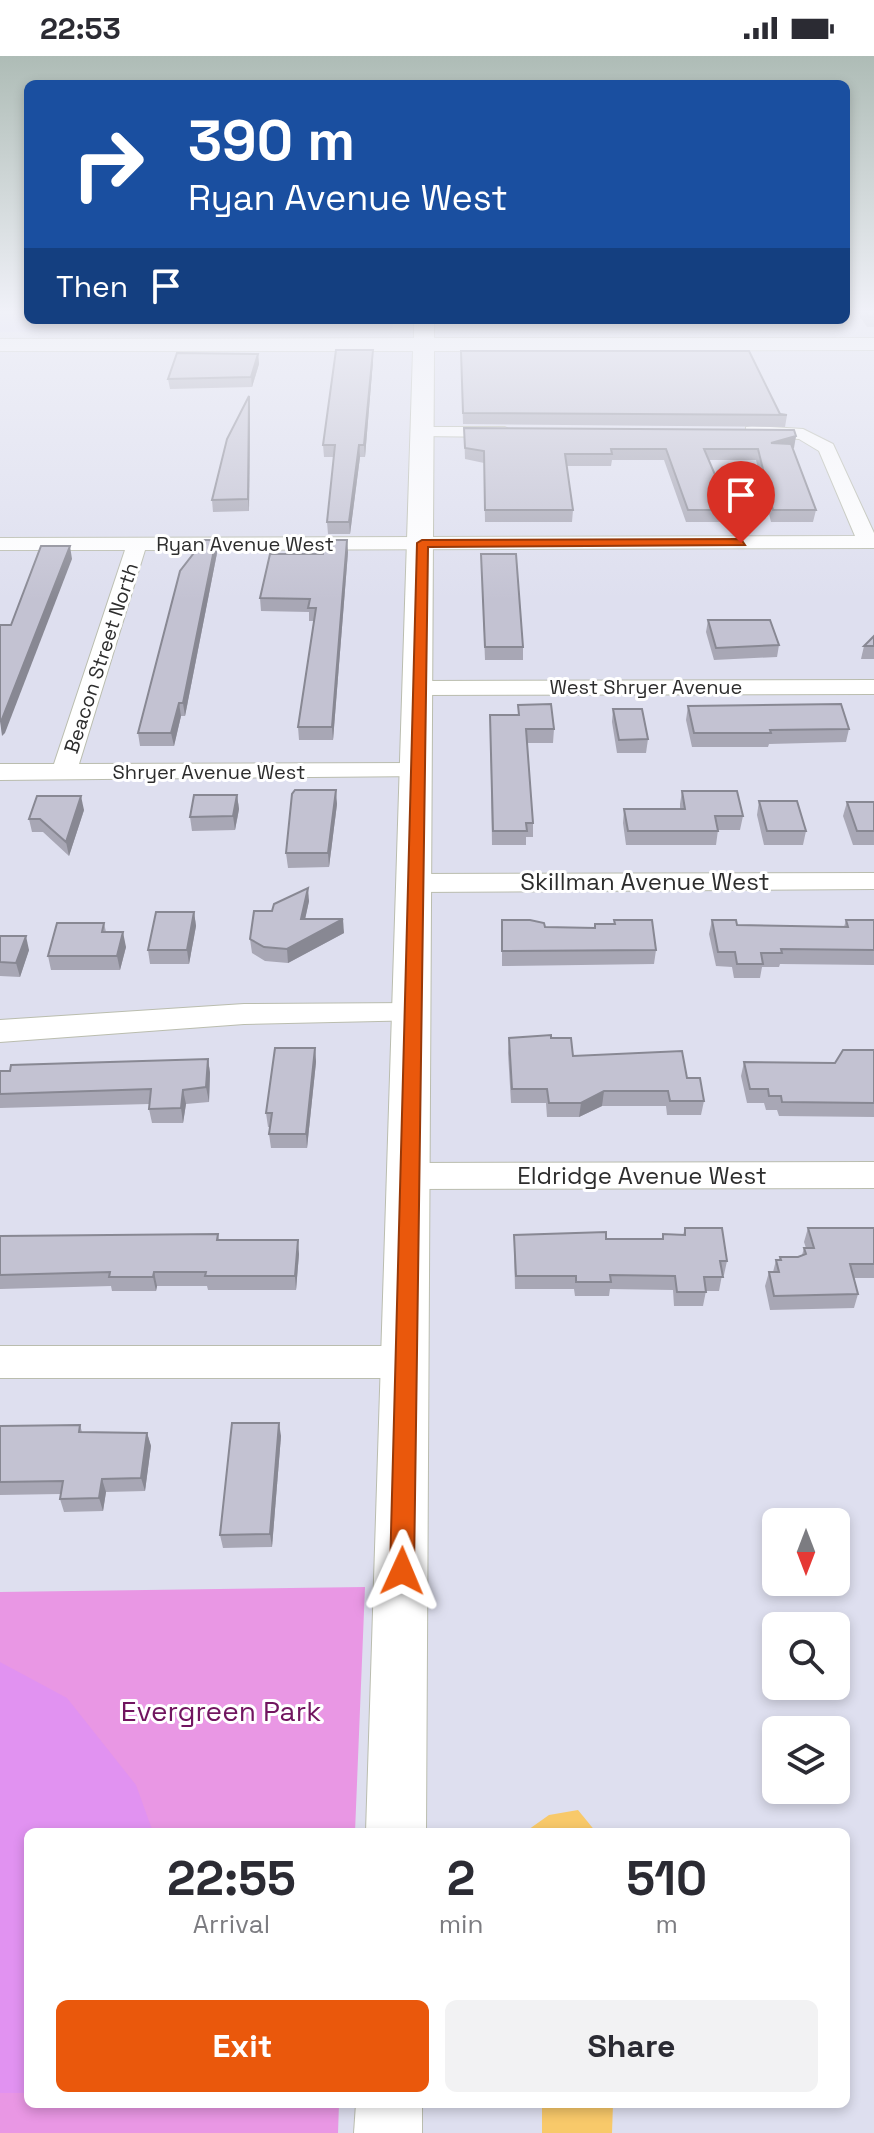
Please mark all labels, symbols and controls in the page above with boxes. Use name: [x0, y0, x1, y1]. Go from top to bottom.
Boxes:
text: 22:53: [40, 9, 121, 48]
text: 390 m: [188, 105, 355, 176]
icon: right: [56, 112, 160, 216]
text: Ryan Avenue West: [188, 175, 508, 221]
icon: arrive: [144, 264, 188, 308]
text: Then: [56, 267, 128, 306]
pin: [707, 461, 775, 543]
icon: arrive: [719, 473, 763, 517]
street label: Ryan Avenue West: [156, 531, 334, 557]
street label: Beacon Street North: [58, 559, 144, 757]
street label: West Shryer Avenue: [550, 674, 742, 700]
street label: Shryer Avenue West: [113, 759, 305, 785]
street label: Skillman Avenue West: [520, 866, 770, 897]
street label: Eldridge Avenue West: [517, 1160, 767, 1191]
north arrow: [762, 1508, 850, 1596]
map controls: [762, 1508, 850, 1804]
position arrow: [360, 1529, 444, 1613]
button: search: [762, 1612, 850, 1700]
park label: Evergreen Park: [121, 1693, 321, 1729]
button: layers: [762, 1716, 850, 1804]
text: 22:55: [167, 1848, 296, 1909]
text: 2: [447, 1848, 475, 1909]
text: 510: [626, 1848, 707, 1909]
text: Arrival: [193, 1907, 270, 1941]
text: min: [439, 1907, 483, 1941]
text: m: [656, 1907, 678, 1941]
button: Exit: [56, 2000, 429, 2092]
button: Share: [445, 2000, 818, 2092]

